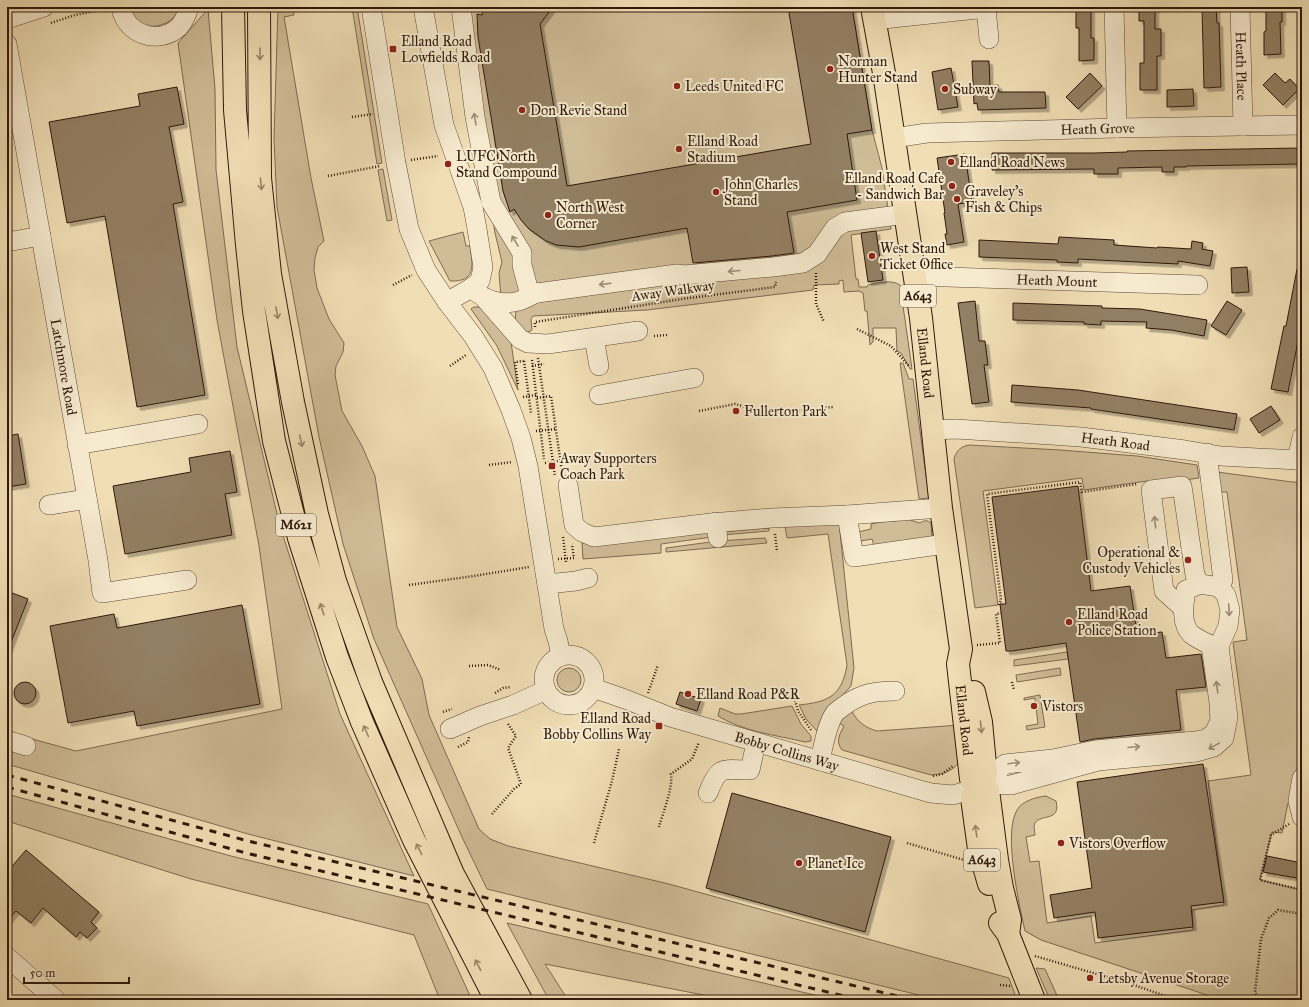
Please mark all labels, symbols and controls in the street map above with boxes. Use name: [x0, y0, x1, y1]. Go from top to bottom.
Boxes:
street label: Heath Place: [1232, 31, 1251, 101]
place label: Elland Road Lowfields Road: [401, 33, 490, 66]
marker: Elland Road Lowfields Road: [388, 44, 398, 54]
one-way arrow: [256, 47, 264, 60]
place label: Norman Hunter Stand: [838, 53, 918, 86]
marker: Norman Hunter Stand: [825, 64, 835, 74]
place label: Leeds United FC: [685, 78, 784, 95]
marker: Leeds United FC: [672, 81, 682, 91]
place label: Subway: [953, 81, 997, 98]
marker: Subway: [940, 84, 950, 94]
place label: Don Revie Stand: [530, 102, 627, 119]
marker: Don Revie Stand: [517, 105, 527, 115]
one-way arrow: [471, 113, 479, 126]
street label: Heath Grove: [1060, 119, 1135, 138]
place label: Elland Road Stadium: [687, 133, 758, 166]
marker: Elland Road Stadium: [674, 144, 684, 154]
place label: LUFC North Stand Compound: [456, 148, 557, 181]
place label: Elland Road News: [959, 154, 1065, 171]
marker: Elland Road News: [946, 157, 956, 167]
marker: LUFC North Stand Compound: [443, 159, 453, 169]
place label: Elland Road Cafe - Sandwich Bar: [844, 170, 945, 203]
place label: John Charles Stand: [722, 176, 798, 209]
one-way arrow: [257, 177, 265, 190]
marker: Elland Road Cafe - Sandwich Bar: [947, 181, 957, 191]
place label: Graveley's Fish & Chips: [965, 183, 1042, 216]
marker: John Charles Stand: [711, 187, 721, 197]
marker: Graveley's Fish & Chips: [952, 194, 962, 204]
place label: North West Corner: [556, 199, 624, 232]
marker: North West Corner: [543, 210, 553, 220]
one-way arrow: [511, 236, 519, 247]
place label: West Stand Ticket Office: [880, 240, 953, 273]
marker: West Stand Ticket Office: [867, 251, 877, 261]
one-way arrow: [728, 267, 741, 274]
street label: Heath Mount: [1016, 271, 1098, 290]
street label: Away Walkway: [629, 277, 716, 305]
one-way arrow: [599, 280, 612, 288]
road number: A643: [900, 285, 936, 307]
one-way arrow: [273, 306, 281, 319]
street label: Latchmore Road: [47, 317, 81, 417]
street label: Elland Road: [914, 327, 938, 399]
place label: Fullerton Park: [744, 403, 828, 420]
marker: Fullerton Park: [731, 406, 741, 416]
street label: Heath Road: [1080, 429, 1151, 454]
one-way arrow: [298, 434, 306, 447]
place label: Away Supporters Coach Park: [559, 450, 657, 483]
marker: Away Supporters Coach Park: [547, 461, 557, 471]
road number: M621: [276, 514, 316, 536]
one-way arrow: [1151, 516, 1159, 529]
place label: Operational & Custody Vehicles: [1083, 544, 1180, 577]
marker: Operational & Custody Vehicles: [1183, 555, 1193, 565]
one-way arrow: [318, 602, 325, 615]
one-way arrow: [1225, 604, 1233, 617]
place label: Elland Road Police Station: [1077, 606, 1157, 639]
marker: Elland Road Police Station: [1064, 617, 1074, 627]
one-way arrow: [1213, 681, 1221, 694]
street label: Elland Road: [952, 684, 977, 756]
place label: Elland Road P&R: [696, 686, 801, 703]
marker: Elland Road P&R: [683, 689, 693, 699]
place label: Vistors: [1041, 698, 1083, 715]
marker: Vistors: [1029, 701, 1039, 711]
place label: Elland Road Bobby Collins Way: [543, 710, 651, 743]
one-way arrow: [977, 720, 985, 733]
marker: Elland Road Bobby Collins Way: [654, 721, 664, 731]
one-way arrow: [362, 725, 369, 737]
street label: Bobby Collins Way: [733, 728, 842, 775]
one-way arrow: [1208, 742, 1220, 750]
one-way arrow: [1127, 743, 1140, 750]
one-way arrow: [1007, 759, 1020, 766]
one-way arrow: [972, 825, 980, 838]
place label: Vistors Overflow: [1068, 835, 1166, 852]
marker: Vistors Overflow: [1056, 838, 1066, 848]
one-way arrow: [415, 844, 422, 856]
road number: A643: [964, 849, 1000, 871]
place label: Planet Ice: [807, 855, 864, 872]
marker: Planet Ice: [794, 858, 804, 868]
scale bar: [24, 959, 129, 985]
one-way arrow: [474, 959, 481, 971]
text: 50 m: [30, 966, 55, 980]
place label: Letsby Avenue Storage: [1098, 970, 1229, 987]
marker: Letsby Avenue Storage: [1085, 973, 1095, 983]

